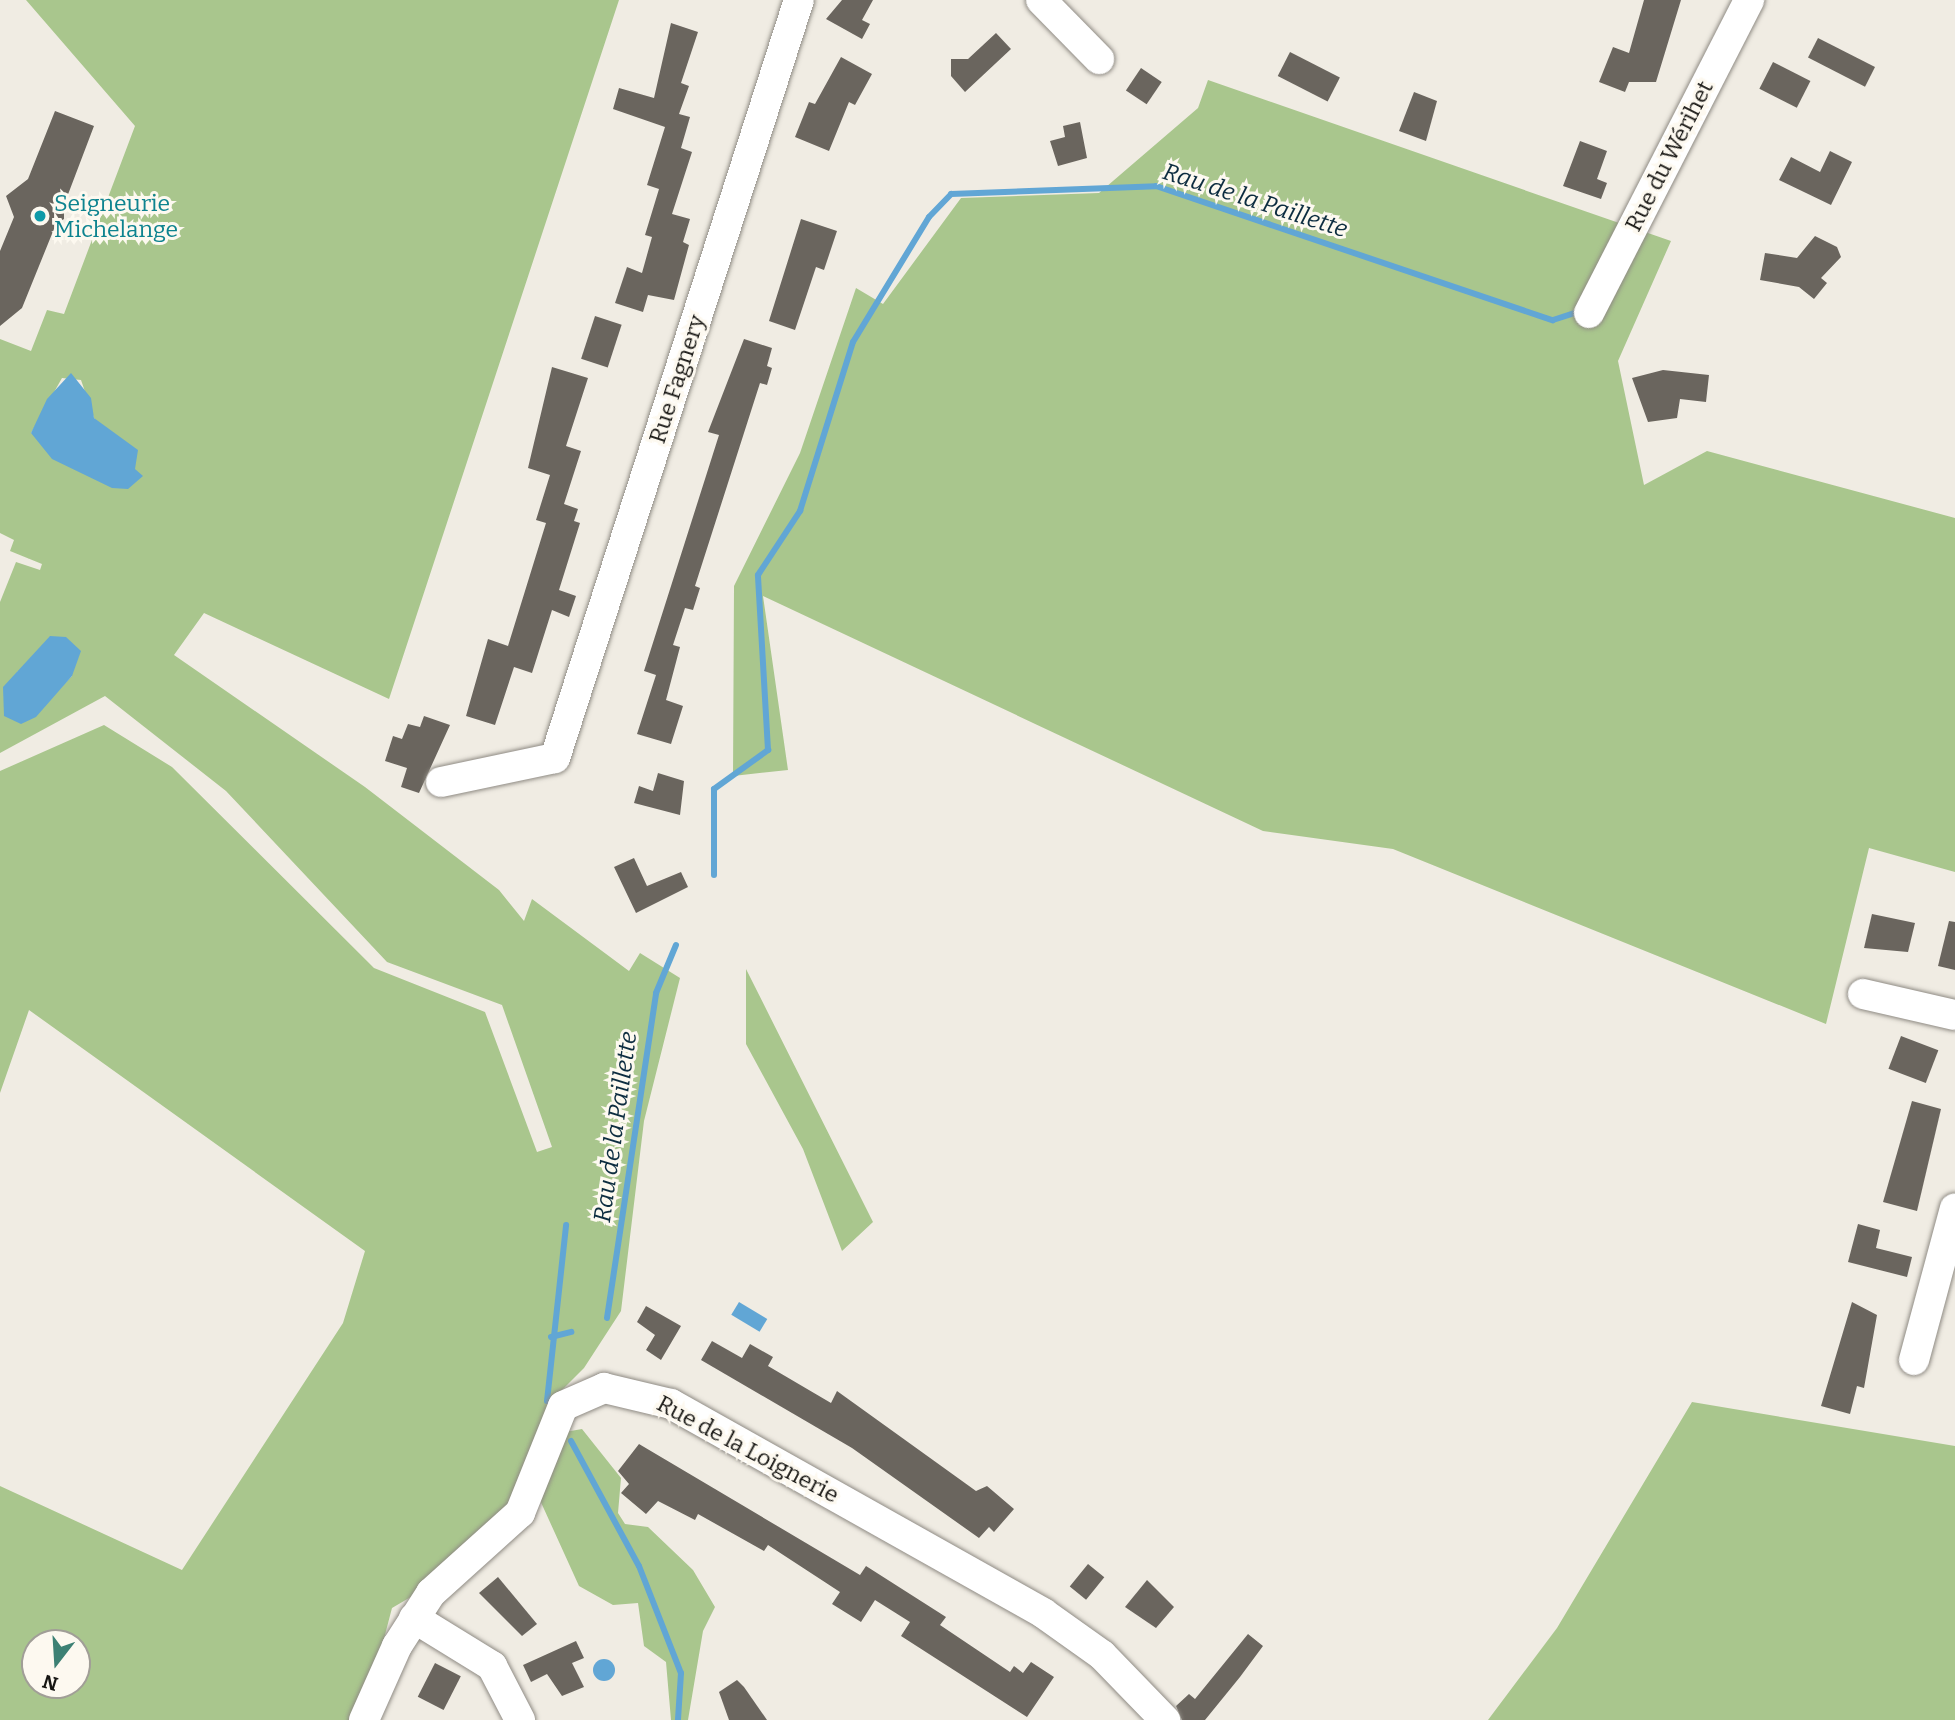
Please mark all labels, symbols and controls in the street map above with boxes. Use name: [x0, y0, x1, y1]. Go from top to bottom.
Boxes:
street label: Rue du Wérihet: [1619, 76, 1719, 236]
water label: Rau de la Paillette: [1159, 158, 1351, 244]
place label: Seigneurie Michelange: [54, 189, 178, 243]
marker: Seigneurie Michelange: [32, 208, 48, 224]
street label: Rue Fagnery: [643, 311, 711, 447]
water label: Rau de la Paillette: [588, 1030, 644, 1224]
street label: Rue de la Loignerie: [652, 1389, 844, 1509]
north arrow: [21, 1629, 91, 1699]
text: N: [40, 1670, 61, 1696]

